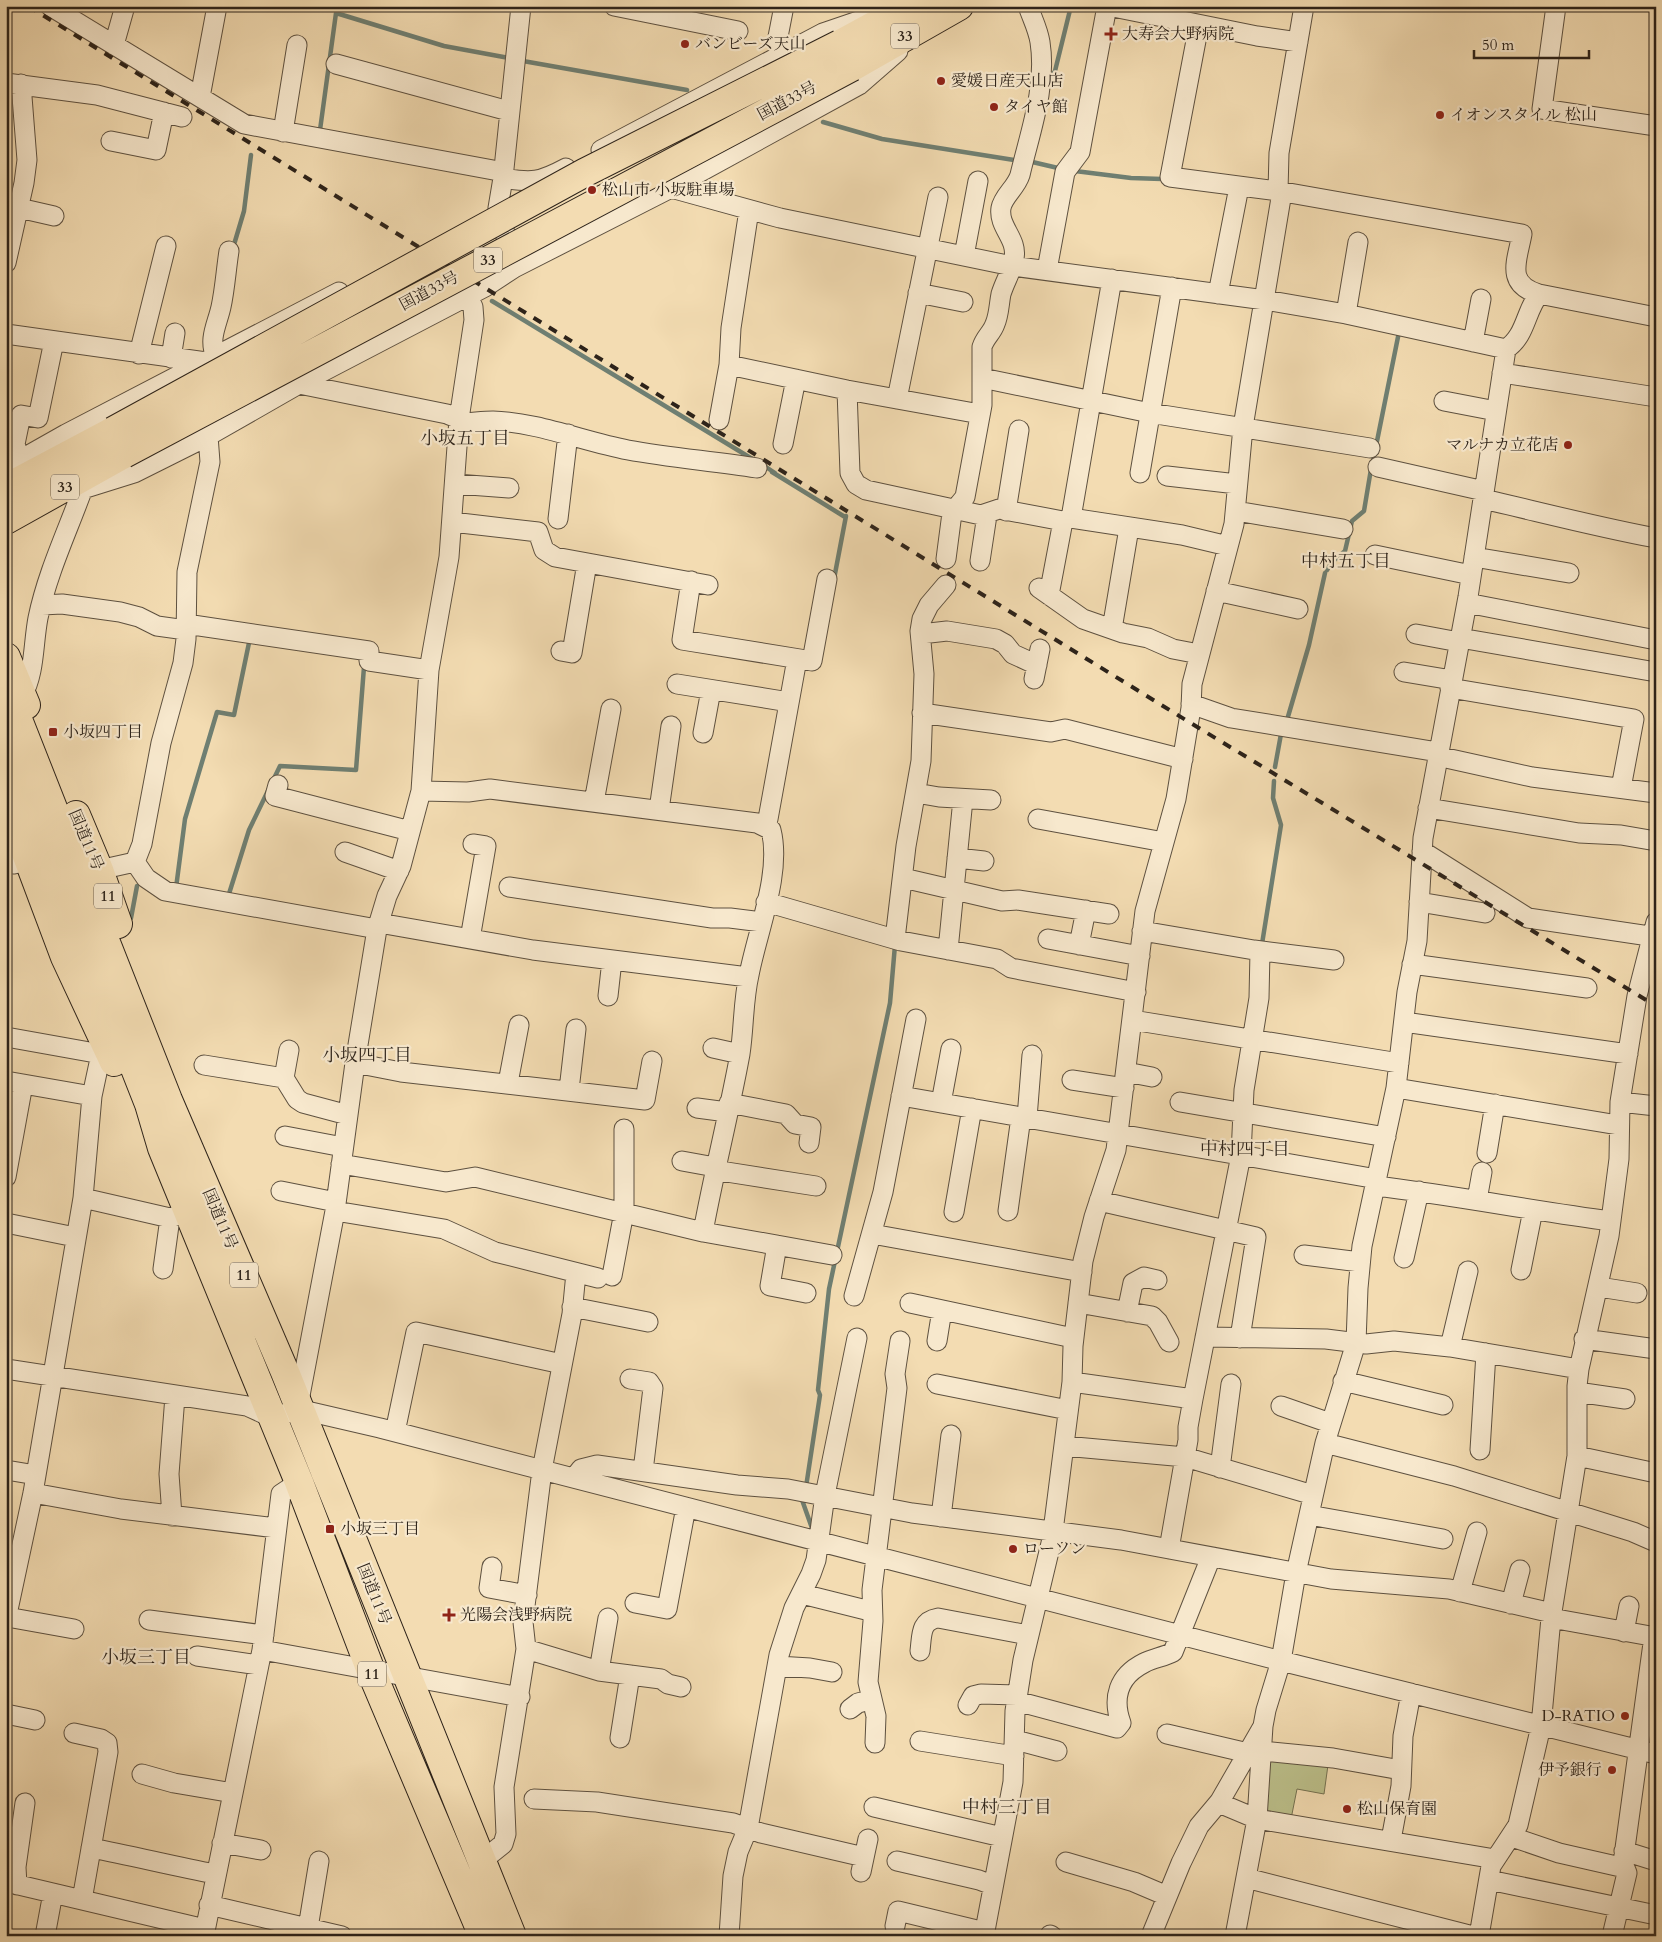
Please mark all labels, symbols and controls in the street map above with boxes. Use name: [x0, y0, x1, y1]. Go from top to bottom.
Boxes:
place label: 大寿会大野病院: [1122, 23, 1234, 45]
road number: 33: [891, 24, 919, 48]
marker: 大寿会大野病院: [1104, 27, 1118, 41]
scale bar: [1474, 28, 1590, 60]
place label: バンビーズ天山: [695, 33, 806, 55]
text: 50 m: [1482, 35, 1514, 55]
marker: バンビーズ天山: [679, 38, 691, 50]
place label: 愛媛日産天山店: [951, 70, 1063, 92]
marker: 愛媛日産天山店: [935, 75, 947, 87]
street label: 国道33号: [753, 76, 821, 126]
place label: タイヤ館: [1004, 96, 1068, 118]
marker: タイヤ館: [988, 101, 1000, 113]
place label: イオンスタイル 松山: [1450, 104, 1597, 126]
marker: イオンスタイル 松山: [1434, 109, 1446, 121]
place label: 松山市 小坂駐車場: [602, 179, 734, 201]
marker: 松山市 小坂駐車場: [586, 184, 598, 196]
road number: 33: [474, 248, 502, 272]
street label: 国道33号: [395, 266, 463, 316]
district label: 小坂五丁目: [420, 426, 510, 451]
place label: マルナカ立花店: [1446, 434, 1558, 456]
marker: マルナカ立花店: [1562, 439, 1574, 451]
road number: 33: [51, 474, 79, 500]
district label: 中村五丁目: [1301, 549, 1391, 574]
place label: 小坂四丁目: [63, 721, 143, 743]
marker: 小坂四丁目: [47, 726, 59, 738]
street label: 国道11号: [63, 806, 109, 874]
road number: 11: [94, 884, 122, 908]
district label: 小坂四丁目: [322, 1043, 412, 1068]
district label: 中村四丁目: [1200, 1137, 1290, 1162]
street label: 国道11号: [197, 1185, 243, 1253]
road number: 11: [230, 1262, 258, 1288]
place label: 小坂三丁目: [340, 1518, 420, 1540]
marker: 小坂三丁目: [324, 1523, 336, 1535]
place label: ローソン: [1023, 1538, 1086, 1560]
marker: ローソン: [1007, 1543, 1019, 1555]
street label: 国道11号: [352, 1560, 396, 1628]
place label: 光陽会浅野病院: [460, 1604, 572, 1626]
marker: 光陽会浅野病院: [442, 1608, 456, 1622]
district label: 小坂三丁目: [101, 1645, 191, 1670]
road number: 11: [358, 1662, 386, 1686]
place label: D-RATIO: [1541, 1705, 1615, 1727]
marker: D-RATIO: [1619, 1710, 1631, 1722]
place label: 伊予銀行: [1538, 1759, 1602, 1781]
marker: 伊予銀行: [1606, 1764, 1618, 1776]
district label: 中村三丁目: [962, 1795, 1052, 1820]
place label: 松山保育園: [1357, 1798, 1437, 1820]
marker: 松山保育園: [1341, 1803, 1353, 1815]

